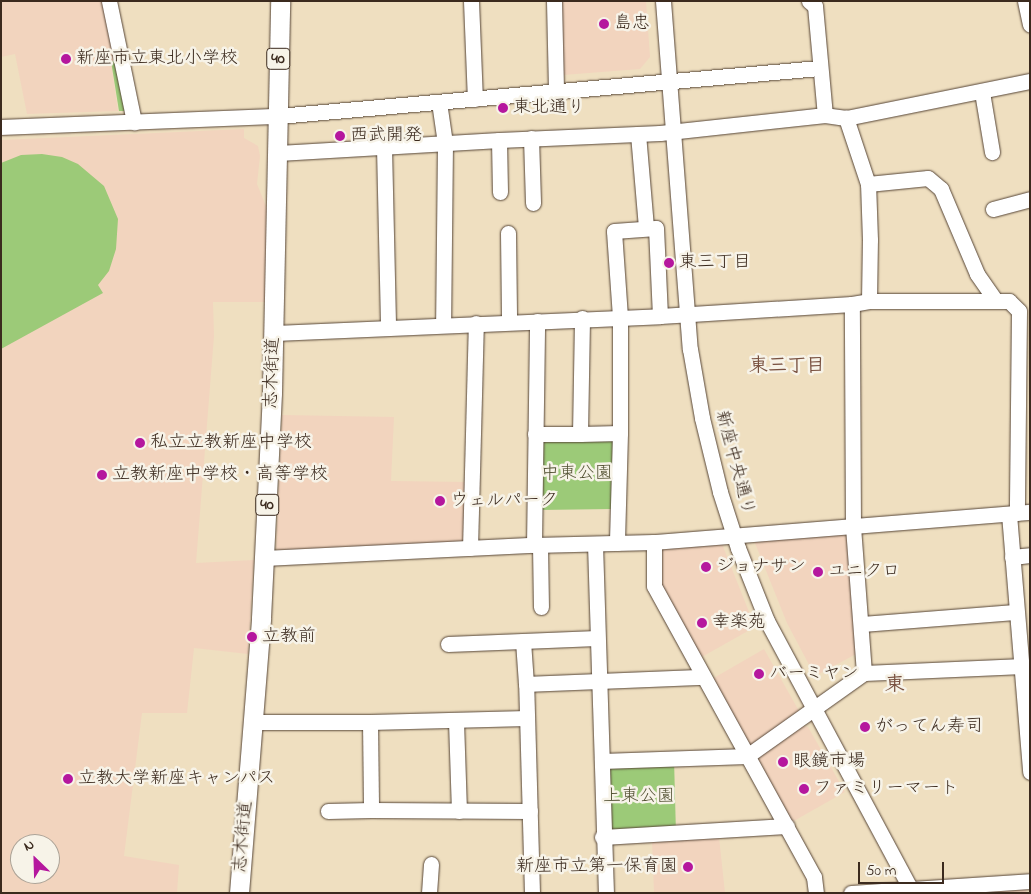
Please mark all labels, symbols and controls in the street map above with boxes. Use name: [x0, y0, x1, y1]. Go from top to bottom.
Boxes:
place label: 島忠: [614, 13, 650, 35]
marker: 島忠: [598, 18, 610, 30]
road number: 40: [266, 46, 290, 72]
place label: 新座市立東北小学校: [76, 48, 238, 70]
marker: 新座市立東北小学校: [60, 53, 72, 65]
place label: 東北通り: [513, 97, 585, 119]
marker: 東北通り: [497, 102, 509, 114]
place label: 西武開発: [350, 125, 422, 147]
marker: 西武開発: [334, 130, 346, 142]
place label: 東三丁目: [679, 252, 751, 274]
marker: 東三丁目: [663, 257, 675, 269]
street label: 志木街道: [261, 337, 285, 409]
district label: 東三丁目: [749, 356, 825, 378]
street label: 新座中央通り: [710, 408, 758, 518]
place label: 私立立教新座中学校: [150, 432, 312, 454]
marker: 私立立教新座中学校: [134, 437, 146, 449]
park label: 中東公園: [541, 463, 613, 485]
place label: 立教新座中学校・高等学校: [112, 464, 328, 486]
marker: 立教新座中学校・高等学校: [96, 469, 108, 481]
place label: ウェルパーク: [450, 490, 558, 512]
road number: 40: [254, 492, 280, 518]
marker: ウェルパーク: [434, 495, 446, 507]
place label: ジョナサン: [716, 556, 806, 578]
marker: ジョナサン: [700, 561, 712, 573]
place label: ユニクロ: [828, 561, 900, 583]
marker: ユニクロ: [812, 566, 824, 578]
place label: 幸楽苑: [712, 612, 766, 634]
marker: 幸楽苑: [696, 617, 708, 629]
place label: 立教前: [262, 626, 316, 648]
marker: 立教前: [246, 631, 258, 643]
place label: バーミヤン: [769, 663, 859, 685]
marker: バーミヤン: [753, 668, 765, 680]
district label: 東: [885, 673, 905, 697]
place label: がってん寿司: [875, 716, 983, 738]
marker: がってん寿司: [859, 721, 871, 733]
place label: 眼鏡市場: [793, 751, 865, 773]
marker: 眼鏡市場: [777, 756, 789, 768]
place label: 立教大学新座キャンパス: [78, 768, 276, 790]
marker: 立教大学新座キャンパス: [62, 773, 74, 785]
place label: ファミリーマート: [814, 778, 958, 800]
marker: ファミリーマート: [798, 783, 810, 795]
park label: 上東公園: [603, 786, 675, 808]
street label: 志木街道: [230, 800, 258, 874]
north arrow: [10, 834, 60, 884]
text: N: [21, 834, 38, 857]
scale bar: [861, 852, 947, 884]
place label: 新座市立第一保育園: [516, 856, 678, 878]
text: 50 m: [866, 860, 896, 882]
marker: 新座市立第一保育園: [682, 861, 694, 873]

